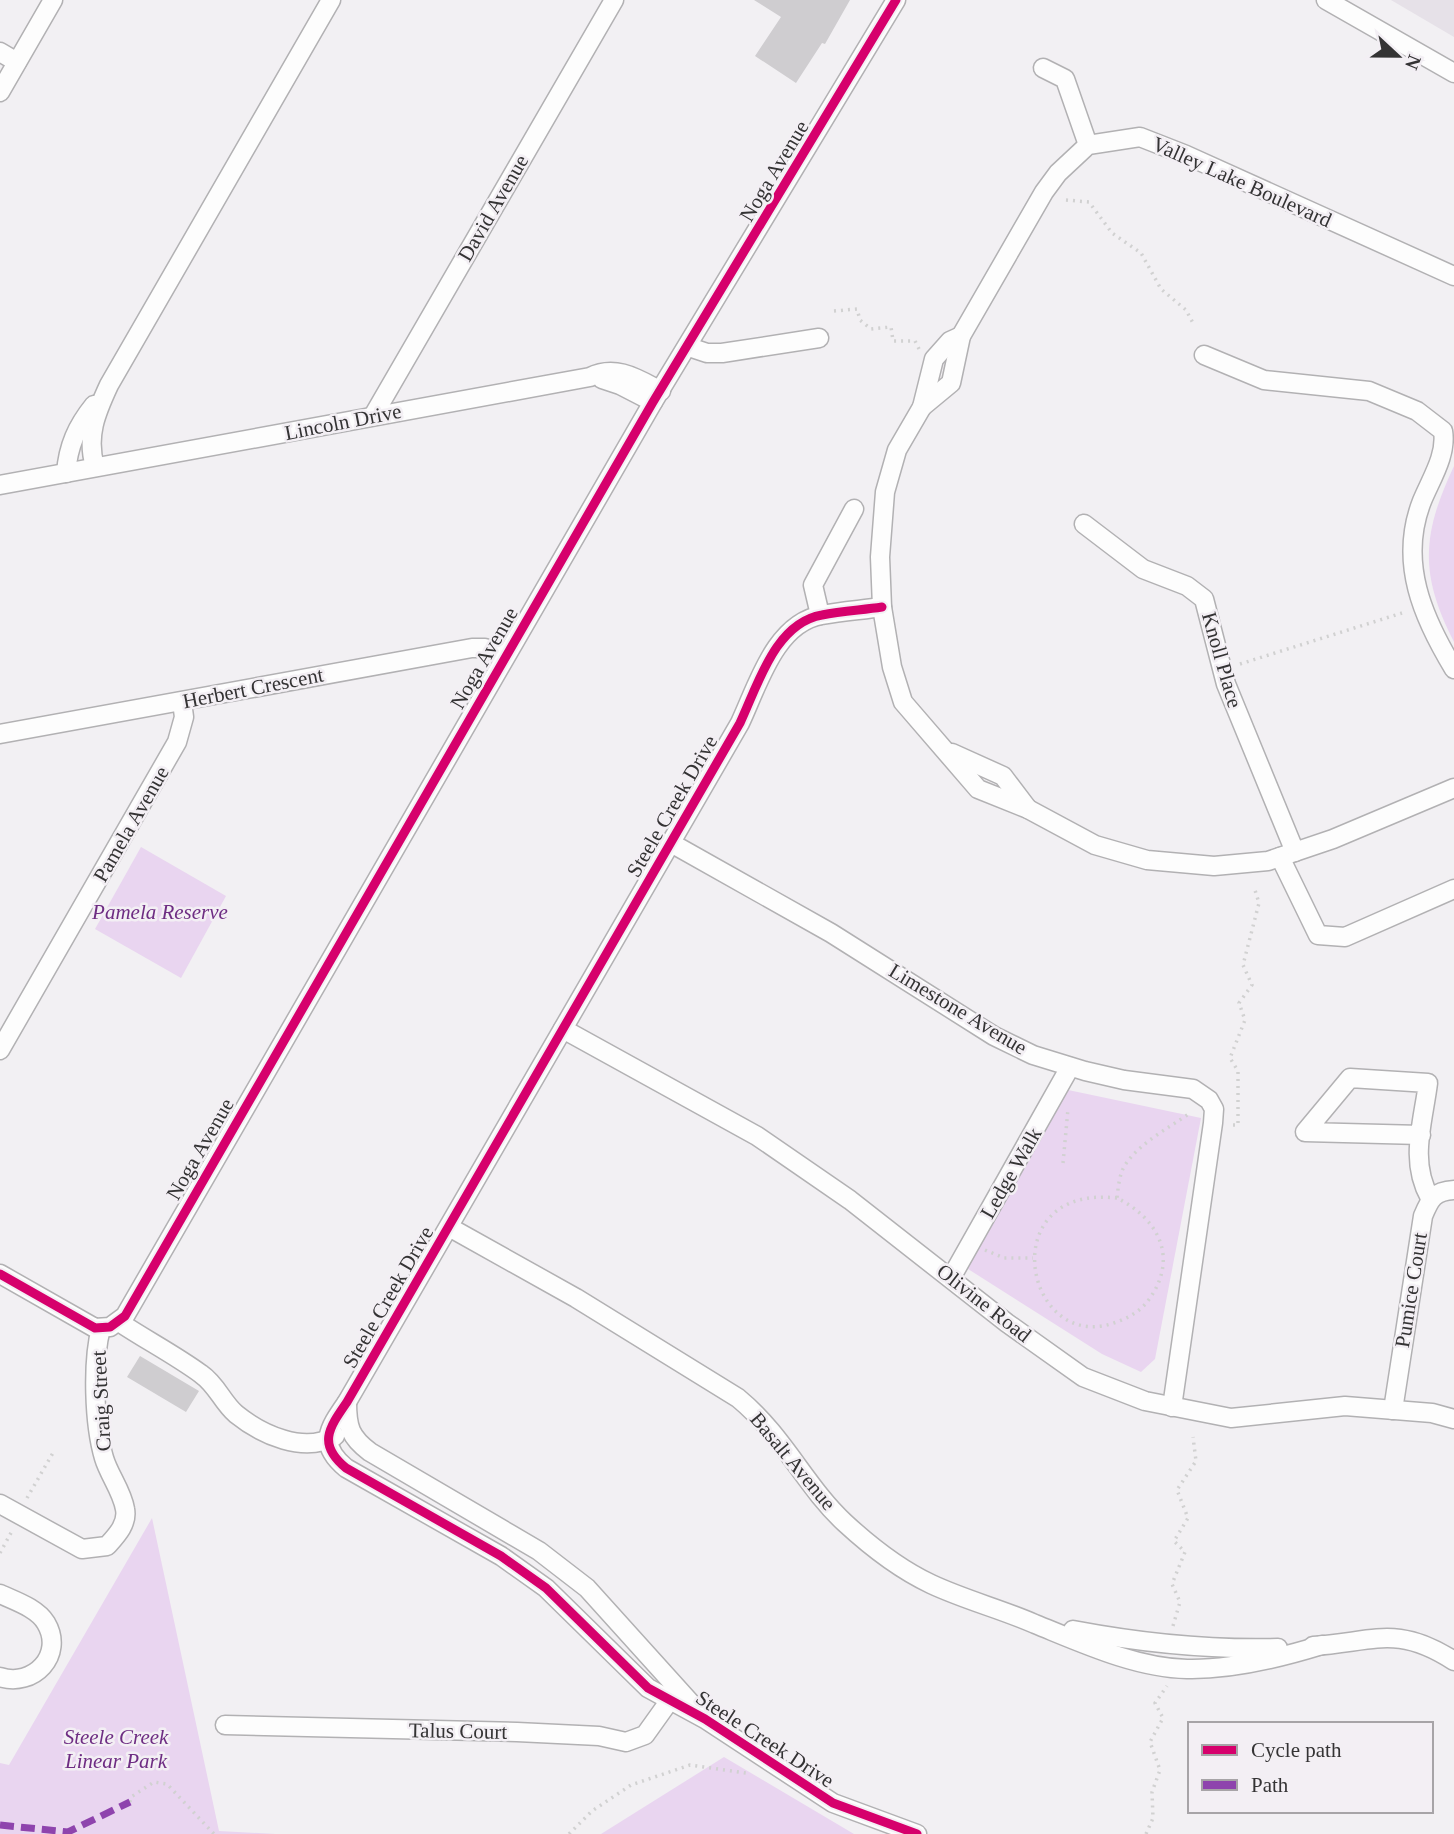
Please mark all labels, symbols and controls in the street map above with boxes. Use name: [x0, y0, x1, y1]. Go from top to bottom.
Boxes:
north arrow: [1363, 21, 1433, 91]
text: N: [1401, 52, 1426, 73]
street label: Noga Avenue: [735, 116, 813, 226]
street label: Valley Lake Boulevard: [1149, 132, 1336, 233]
street label: David Avenue: [453, 150, 533, 266]
street label: Lincoln Drive: [283, 399, 403, 445]
street label: Noga Avenue: [445, 603, 523, 713]
street label: Knoll Place: [1197, 609, 1247, 711]
street label: Herbert Crescent: [181, 663, 326, 713]
street label: Steele Creek Drive: [622, 731, 722, 881]
street label: Pamela Avenue: [88, 762, 174, 886]
park label: Pamela Reserve: [91, 900, 228, 924]
street label: Limestone Avenue: [885, 958, 1031, 1060]
street label: Noga Avenue: [161, 1094, 239, 1204]
street label: Ledge Walk: [975, 1123, 1047, 1223]
street label: Steele Creek Drive: [338, 1222, 438, 1372]
street label: Pumice Court: [1390, 1231, 1432, 1349]
street label: Olivine Road: [932, 1259, 1036, 1347]
street label: Craig Street: [86, 1350, 116, 1452]
street label: Basalt Avenue: [745, 1407, 841, 1515]
street label: Steele Creek Drive: [691, 1685, 839, 1793]
street label: Talus Court: [409, 1718, 508, 1744]
legend: [1188, 1722, 1433, 1813]
park label: Steele Creek Linear Park: [64, 1725, 169, 1773]
text: Cycle path: [1251, 1738, 1342, 1762]
text: Path: [1251, 1773, 1289, 1797]

